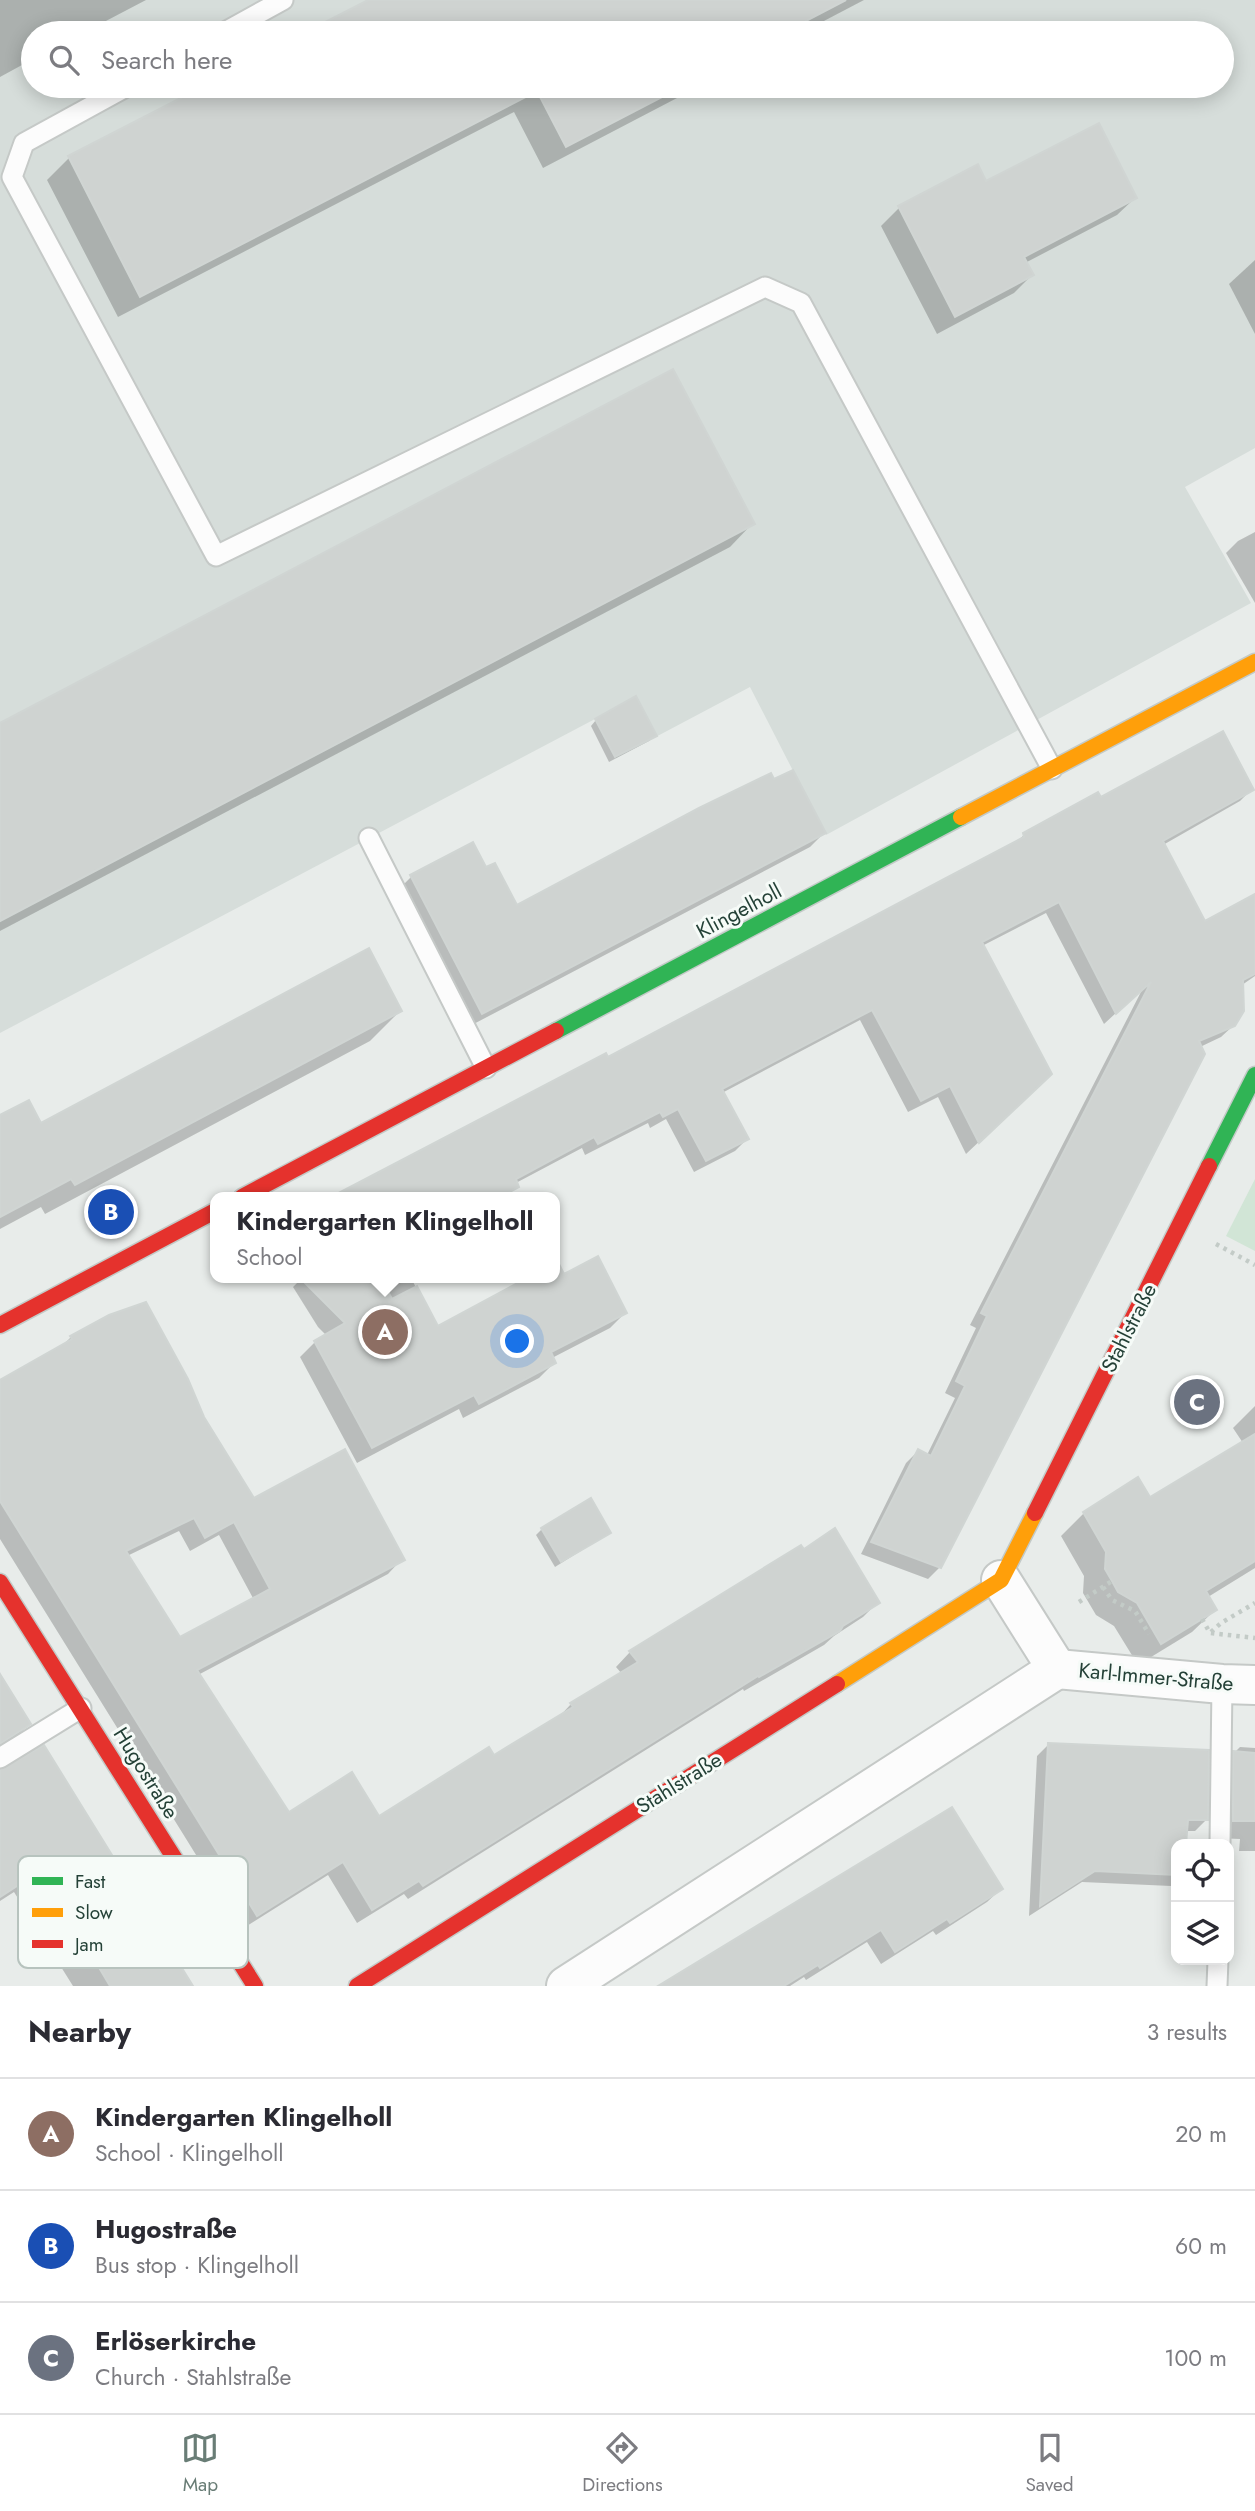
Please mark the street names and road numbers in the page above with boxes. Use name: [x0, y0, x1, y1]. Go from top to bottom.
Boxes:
street label: Klingelholl: [691, 876, 787, 946]
street label: Stahlstraße: [1094, 1278, 1164, 1378]
street label: Karl-Immer-Straße: [1077, 1655, 1235, 1699]
street label: Hugostraße: [106, 1721, 186, 1825]
street label: Stahlstraße: [630, 1745, 728, 1821]

